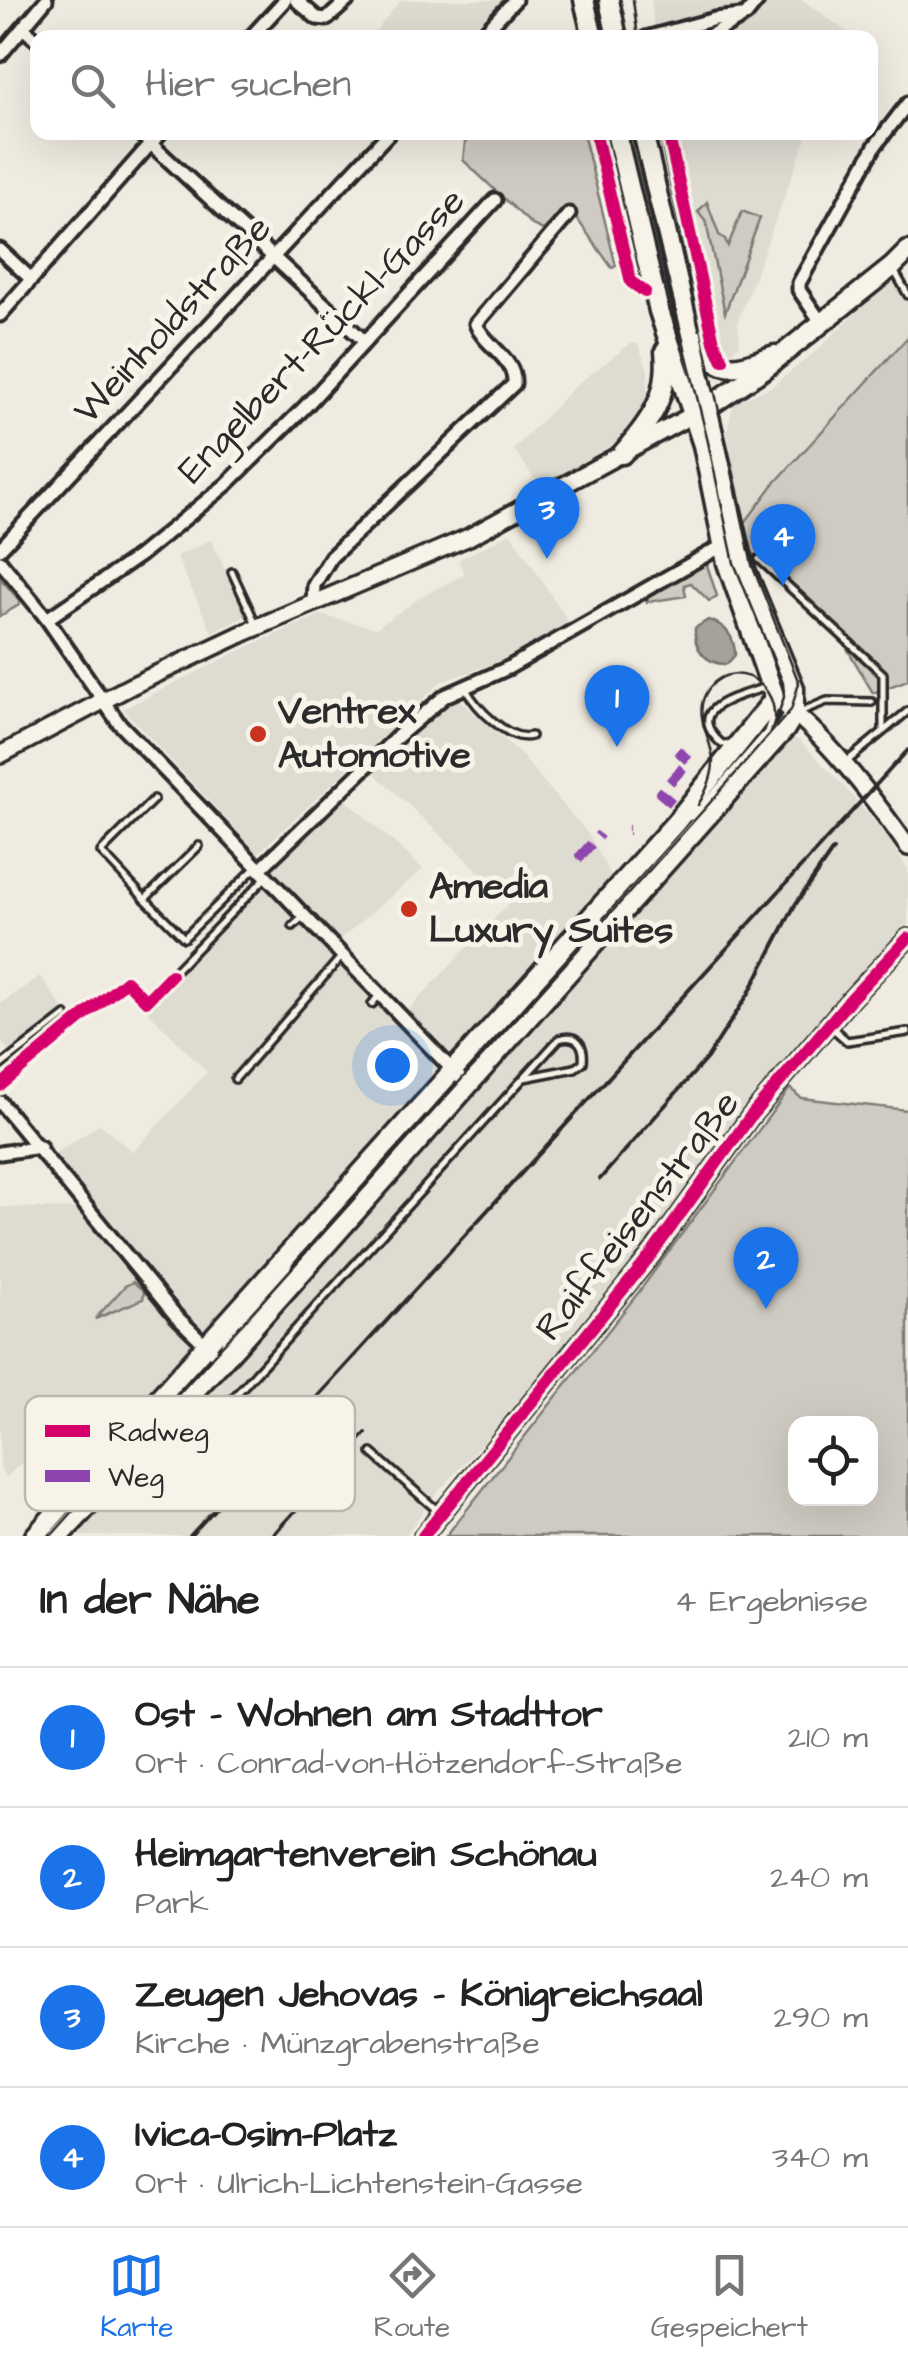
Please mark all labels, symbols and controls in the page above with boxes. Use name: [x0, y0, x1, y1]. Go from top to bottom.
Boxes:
search box: [30, 30, 878, 140]
icon: search: [65, 58, 120, 113]
text: Hier suchen: [145, 59, 351, 111]
street label: Engelbert-Rückl-Gasse: [167, 176, 477, 496]
street label: Weinholdstraße: [62, 204, 284, 436]
pin: 3: [514, 476, 580, 559]
pin: 4: [750, 504, 816, 586]
pin: 1: [584, 664, 650, 747]
place label: Ventrex Automotive: [277, 686, 471, 782]
marker: Ventrex Automotive: [247, 723, 269, 745]
place label: Amedia Luxury Suites: [429, 861, 673, 959]
marker: Amedia Luxury Suites: [398, 898, 420, 920]
your location: [367, 1040, 418, 1091]
street label: Raiffeisenstraße: [524, 1080, 752, 1352]
pin: 2: [734, 1226, 798, 1309]
legend: [25, 1396, 355, 1511]
text: Radweg: [108, 1413, 209, 1453]
map controls: [788, 1416, 878, 1506]
button: locate: [788, 1416, 878, 1506]
text: Weg: [108, 1458, 164, 1498]
text: In der Nähe: [40, 1572, 260, 1630]
text: 4 Ergebnisse: [675, 1579, 868, 1624]
text: Ost - Wohnen am Stadttor: [135, 1689, 603, 1741]
text: 1: [70, 1715, 75, 1760]
text: 210 m: [788, 1715, 868, 1760]
text: Ort · Conrad-von-Hötzendorf-Straße: [135, 1741, 683, 1786]
text: Heimgartenverein Schönau: [135, 1829, 597, 1881]
text: 2: [63, 1855, 82, 1900]
text: 240 m: [770, 1855, 868, 1900]
text: Park: [135, 1881, 209, 1926]
text: Zeugen Jehovas - Königreichsaal: [135, 1969, 703, 2021]
text: 3: [64, 1995, 81, 2040]
text: 290 m: [774, 1995, 868, 2040]
text: Kirche · Münzgrabenstraße: [135, 2021, 540, 2066]
text: Ivica-Osim-Platz: [135, 2109, 397, 2161]
text: 4: [62, 2135, 83, 2180]
text: 340 m: [772, 2135, 868, 2180]
text: Ort · Ulrich-Lichtenstein-Gasse: [135, 2161, 583, 2206]
tab: Karte: [100, 2248, 173, 2347]
tab: Route: [374, 2248, 450, 2347]
tab: Gespeichert: [651, 2248, 808, 2347]

